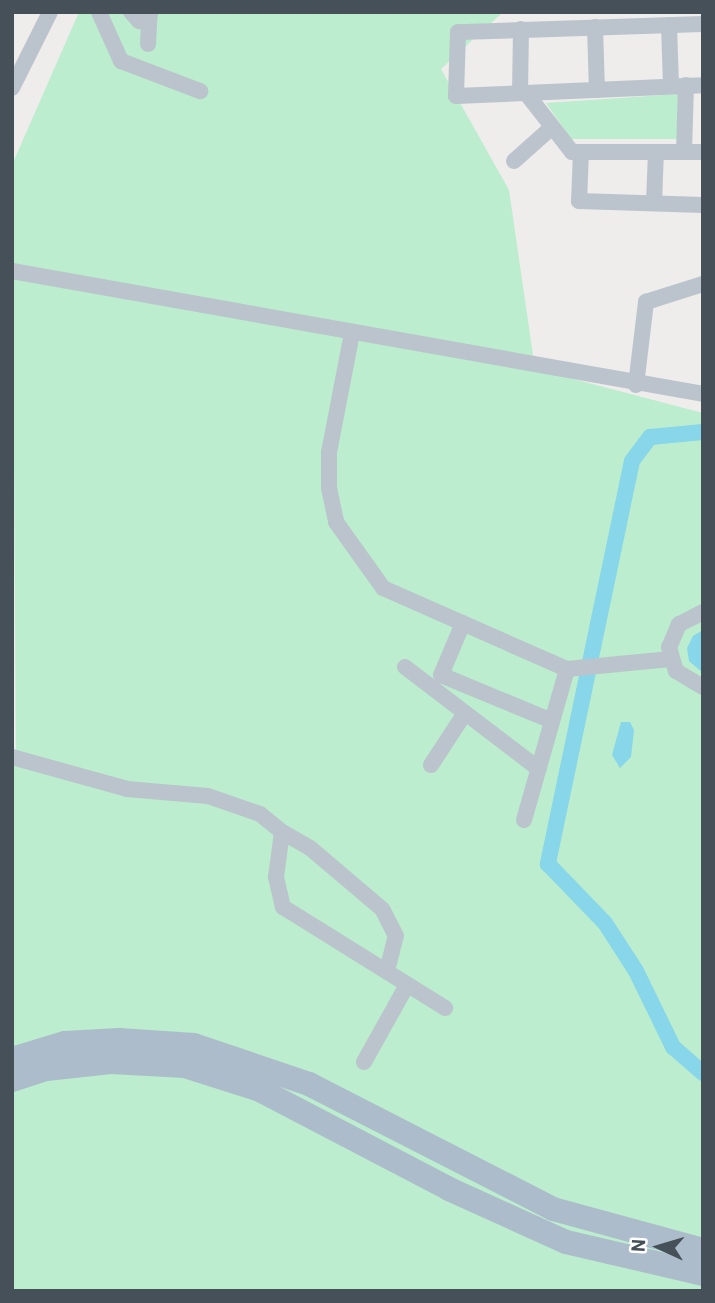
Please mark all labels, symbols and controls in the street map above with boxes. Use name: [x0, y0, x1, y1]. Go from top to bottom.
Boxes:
north arrow: [624, 1212, 694, 1282]
text: N: [626, 1238, 649, 1253]

